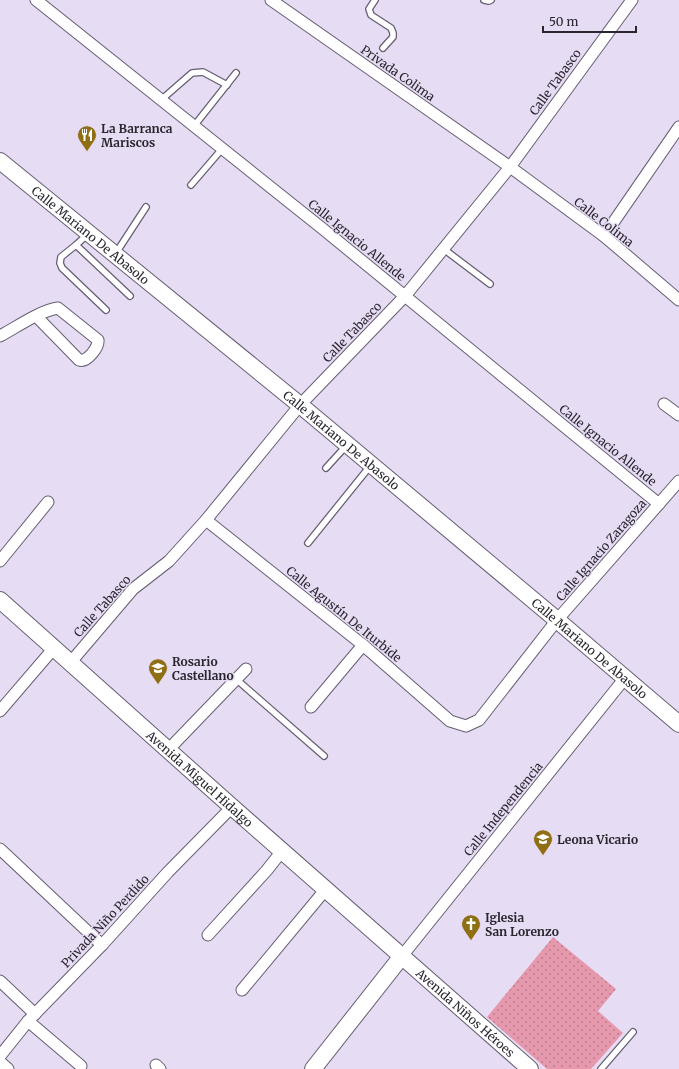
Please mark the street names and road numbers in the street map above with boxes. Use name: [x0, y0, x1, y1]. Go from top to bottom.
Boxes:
street label: Privada Colima: [358, 42, 438, 104]
street label: Calle Tabasco: [526, 46, 584, 118]
street label: Calle Mariano De Abasolo: [29, 183, 153, 287]
street label: Calle Colima: [571, 194, 637, 250]
street label: Calle Ignacio Allende: [305, 196, 409, 284]
street label: Calle Tabasco: [319, 299, 385, 365]
street label: Calle Mariano De Abasolo: [280, 387, 403, 493]
street label: Calle Ignacio Allende: [556, 401, 660, 489]
street label: Calle Ignacio Zaragoza: [553, 496, 650, 604]
street label: Calle Agustín De Iturbide: [283, 563, 405, 665]
street label: Calle Tabasco: [70, 572, 134, 640]
street label: Calle Mariano De Abasolo: [529, 595, 651, 701]
street label: Avenida Miguel Hidalgo: [143, 726, 256, 830]
street label: Calle Independencia: [460, 759, 546, 859]
street label: Privada Niño Perdido: [58, 871, 152, 971]
street label: Avenida Niños Héroes: [412, 964, 518, 1060]

